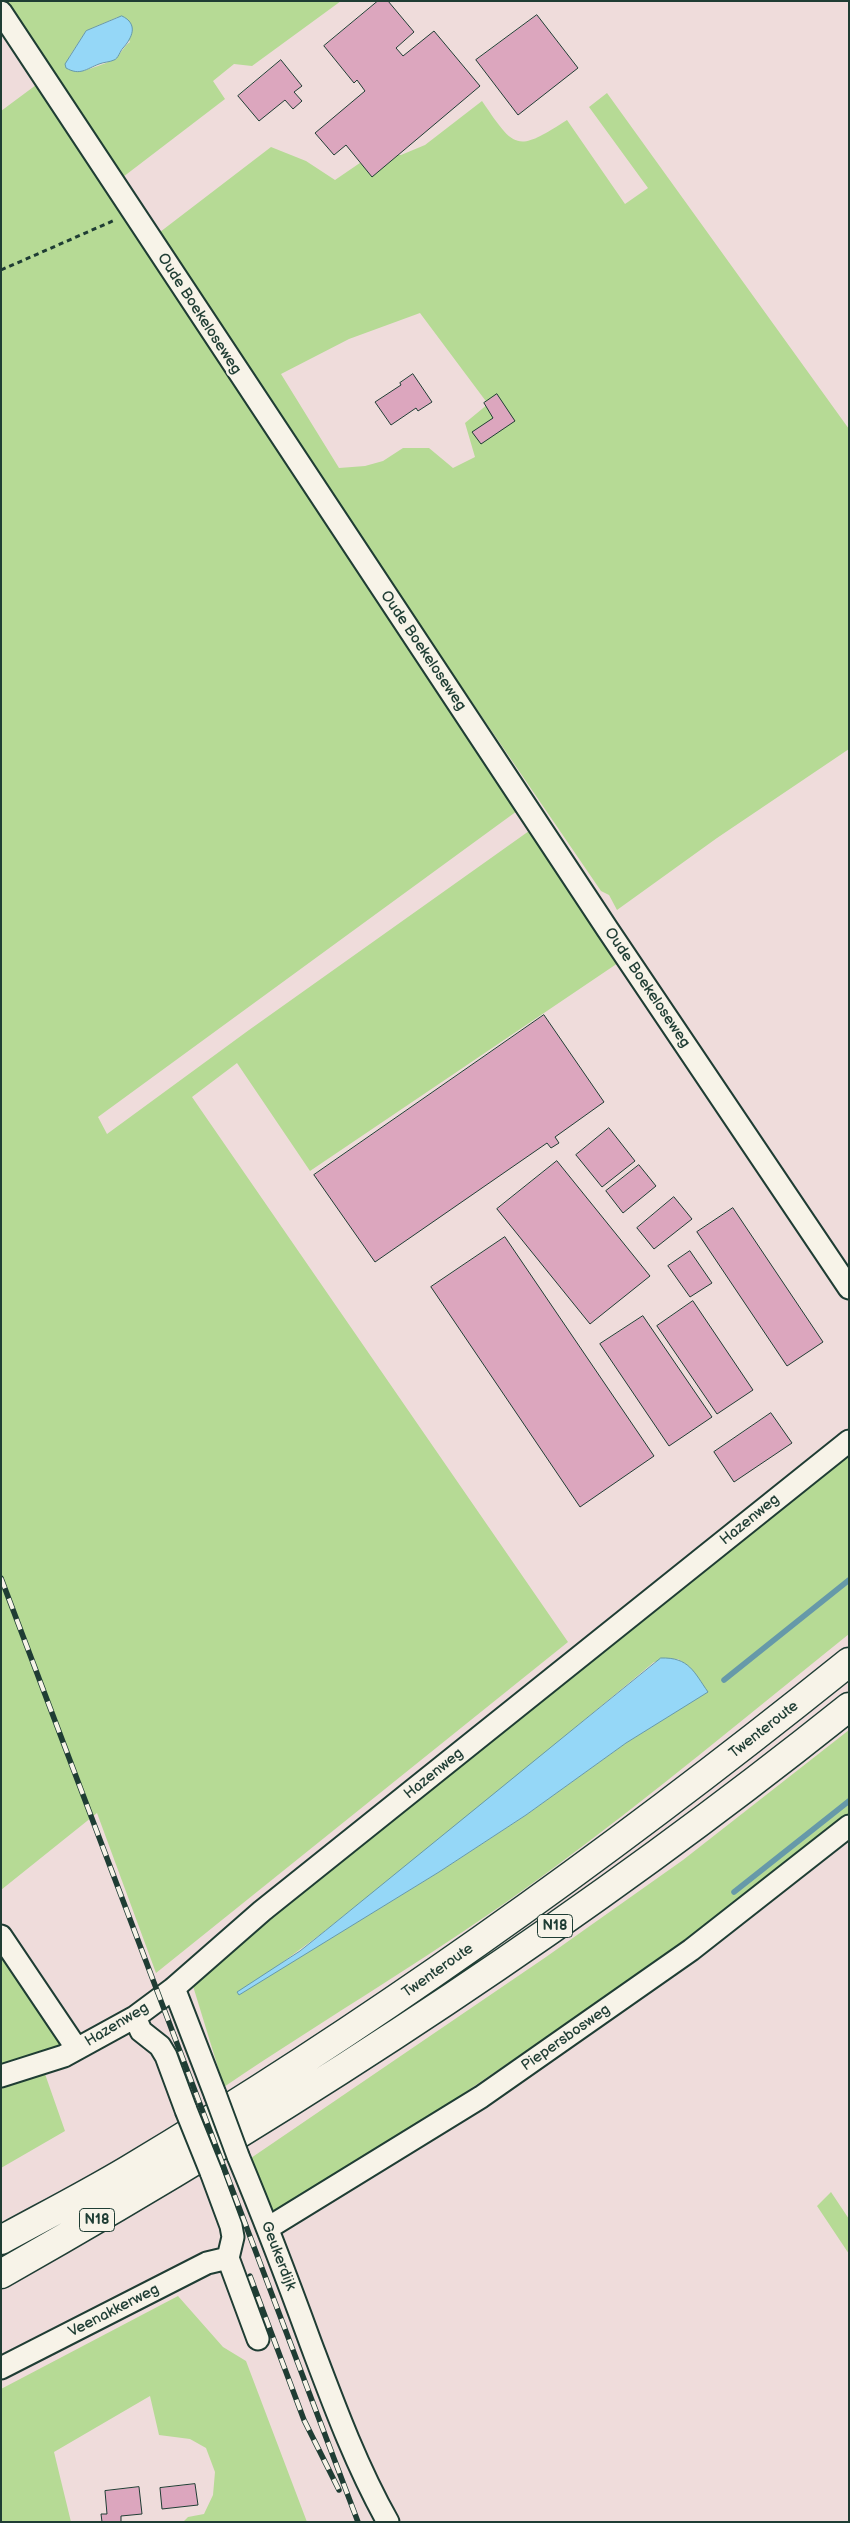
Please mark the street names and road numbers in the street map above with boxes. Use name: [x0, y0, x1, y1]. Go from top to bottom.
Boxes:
street label: Oude Boekeloseweg: [153, 250, 245, 378]
street label: Oude Boekeloseweg: [376, 588, 470, 714]
street label: Oude Boekeloseweg: [600, 925, 694, 1051]
street label: Hazenweg: [717, 1491, 783, 1549]
street label: Twenteroute: [726, 1697, 802, 1763]
street label: Hazenweg: [401, 1745, 467, 1803]
road number: N18: [538, 1914, 572, 1938]
street label: Twenteroute: [399, 1940, 477, 2002]
street label: Hazenweg: [82, 1999, 152, 2051]
street label: Piepersbosweg: [518, 2001, 614, 2075]
road number: N18: [80, 2208, 114, 2232]
street label: Geukerdijk: [257, 2219, 299, 2293]
street label: Veenakkerweg: [66, 2280, 162, 2342]

